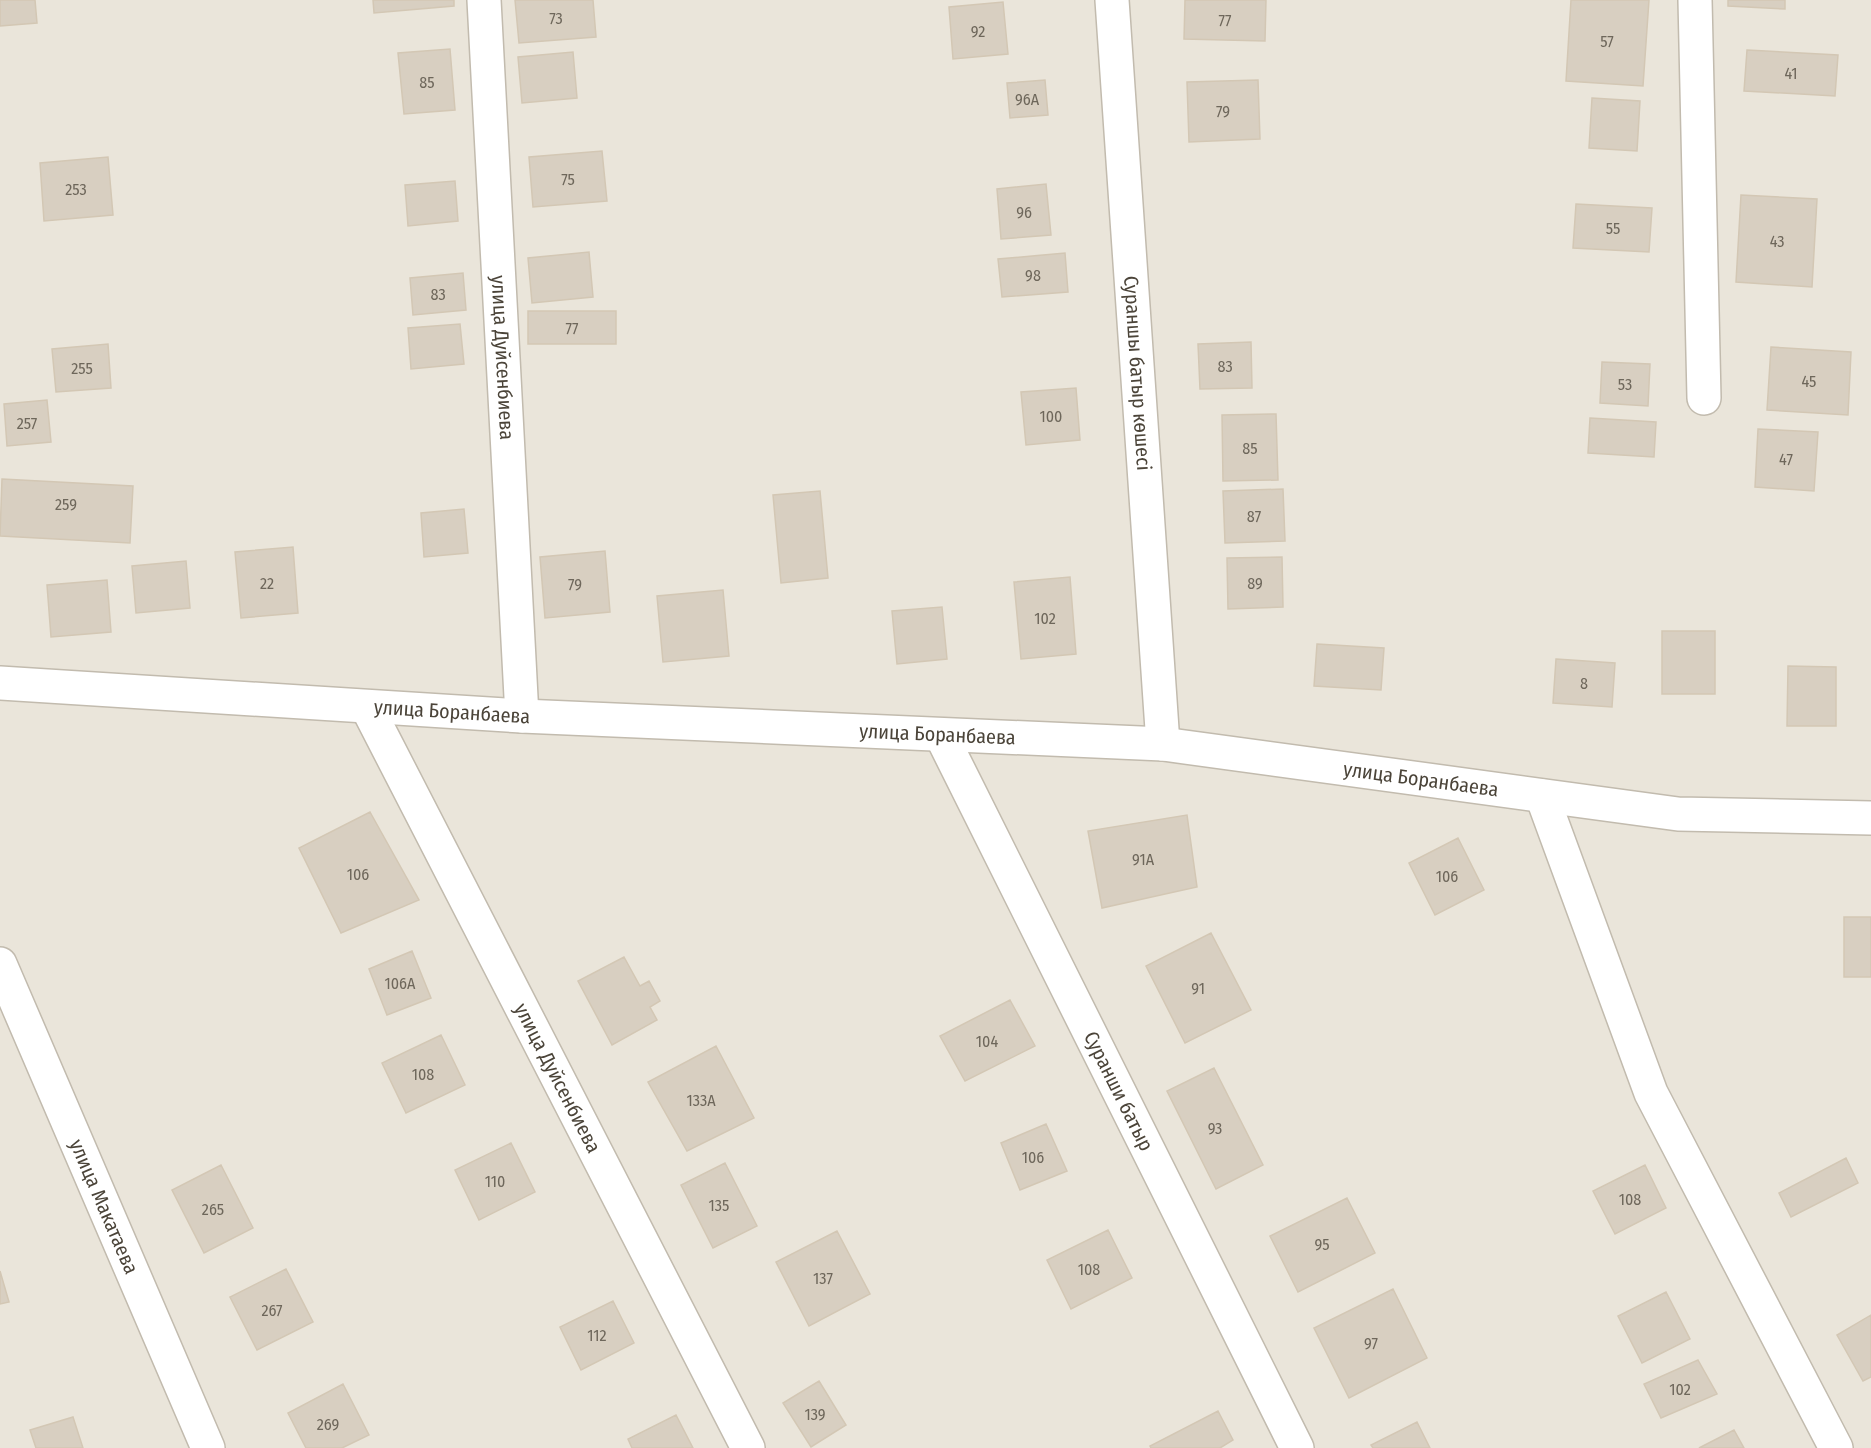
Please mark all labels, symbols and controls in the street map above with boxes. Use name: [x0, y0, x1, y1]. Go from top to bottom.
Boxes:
house number: 73: [549, 9, 563, 28]
house number: 77: [1218, 11, 1232, 30]
house number: 92: [971, 22, 985, 41]
house number: 57: [1600, 32, 1614, 51]
house number: 41: [1784, 64, 1798, 83]
house number: 85: [419, 73, 435, 92]
house number: 96А: [1015, 90, 1040, 109]
house number: 79: [1216, 102, 1230, 121]
house number: 75: [561, 170, 575, 189]
house number: 253: [65, 180, 87, 199]
house number: 96: [1016, 203, 1032, 222]
house number: 55: [1606, 219, 1620, 238]
house number: 43: [1770, 232, 1784, 251]
house number: 98: [1025, 266, 1041, 285]
street label: улица Дуйсенбиева: [487, 274, 519, 441]
street label: Сураншы батыр көшесі: [1119, 275, 1156, 471]
house number: 83: [430, 285, 446, 304]
house number: 77: [565, 319, 579, 338]
house number: 83: [1217, 357, 1233, 376]
house number: 255: [71, 359, 93, 378]
house number: 45: [1802, 372, 1816, 391]
house number: 53: [1618, 375, 1632, 394]
house number: 100: [1040, 407, 1062, 426]
house number: 257: [17, 414, 38, 433]
house number: 85: [1242, 439, 1258, 458]
house number: 47: [1779, 450, 1793, 469]
house number: 259: [55, 495, 77, 514]
house number: 87: [1247, 507, 1262, 526]
house number: 22: [260, 574, 274, 593]
house number: 89: [1247, 574, 1263, 593]
house number: 79: [568, 575, 582, 594]
house number: 102: [1034, 609, 1056, 628]
house number: 8: [1580, 674, 1588, 693]
street label: улица Боранбаева: [373, 695, 531, 728]
street label: улица Боранбаева: [859, 719, 1016, 750]
street label: улица Боранбаева: [1342, 757, 1500, 801]
house number: 91А: [1132, 850, 1155, 869]
house number: 106: [347, 865, 369, 884]
house number: 106: [1436, 867, 1458, 886]
house number: 106А: [385, 974, 416, 993]
house number: 91: [1191, 979, 1205, 998]
street label: улица Дуйсенбиева: [509, 999, 606, 1157]
street label: Суранши батыр: [1079, 1027, 1159, 1155]
house number: 104: [976, 1032, 998, 1051]
house number: 108: [412, 1065, 434, 1084]
house number: 133А: [686, 1091, 716, 1110]
house number: 93: [1208, 1119, 1222, 1138]
street label: улица Макатаева: [65, 1136, 144, 1278]
house number: 106: [1022, 1148, 1044, 1167]
house number: 110: [485, 1172, 505, 1191]
house number: 108: [1619, 1190, 1641, 1209]
house number: 135: [709, 1196, 729, 1215]
house number: 265: [202, 1200, 224, 1219]
house number: 95: [1314, 1235, 1330, 1254]
house number: 108: [1078, 1260, 1100, 1279]
house number: 137: [813, 1269, 833, 1288]
house number: 267: [261, 1301, 283, 1320]
house number: 112: [587, 1326, 607, 1345]
house number: 97: [1364, 1334, 1379, 1353]
house number: 102: [1669, 1380, 1691, 1399]
house number: 139: [804, 1405, 826, 1424]
house number: 269: [317, 1415, 340, 1434]

